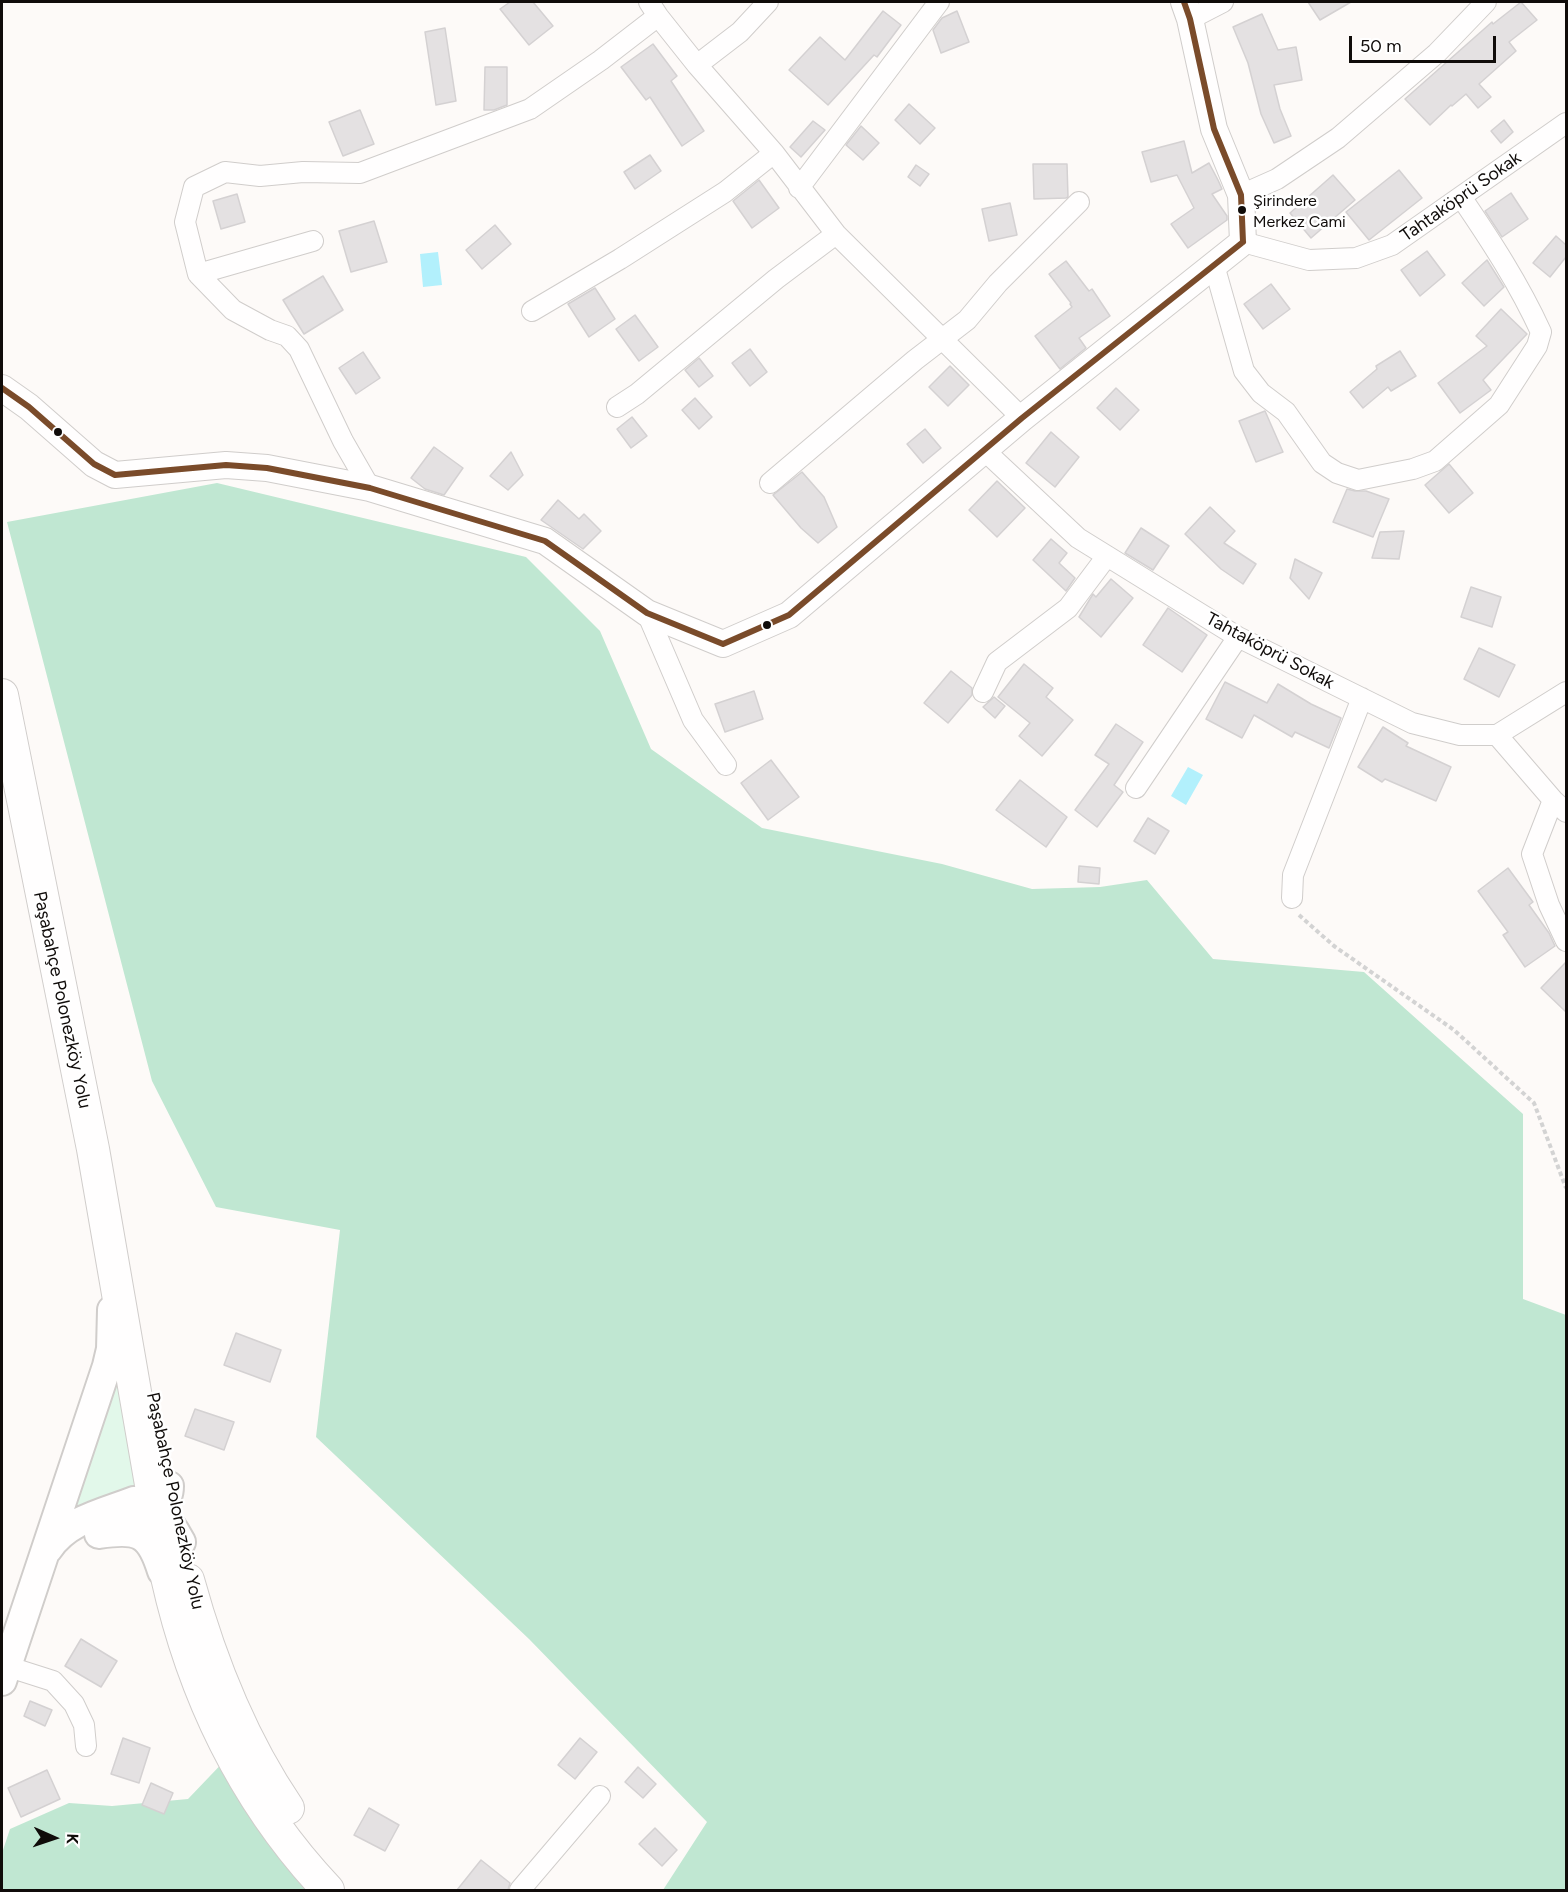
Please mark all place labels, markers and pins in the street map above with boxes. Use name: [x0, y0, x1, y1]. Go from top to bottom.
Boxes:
place label: Şirindere Merkez Cami: [1253, 191, 1346, 229]
marker: Şirindere Merkez Cami: [1236, 204, 1248, 216]
unlabelled marker: [52, 426, 64, 438]
unlabelled marker: [761, 619, 773, 631]

